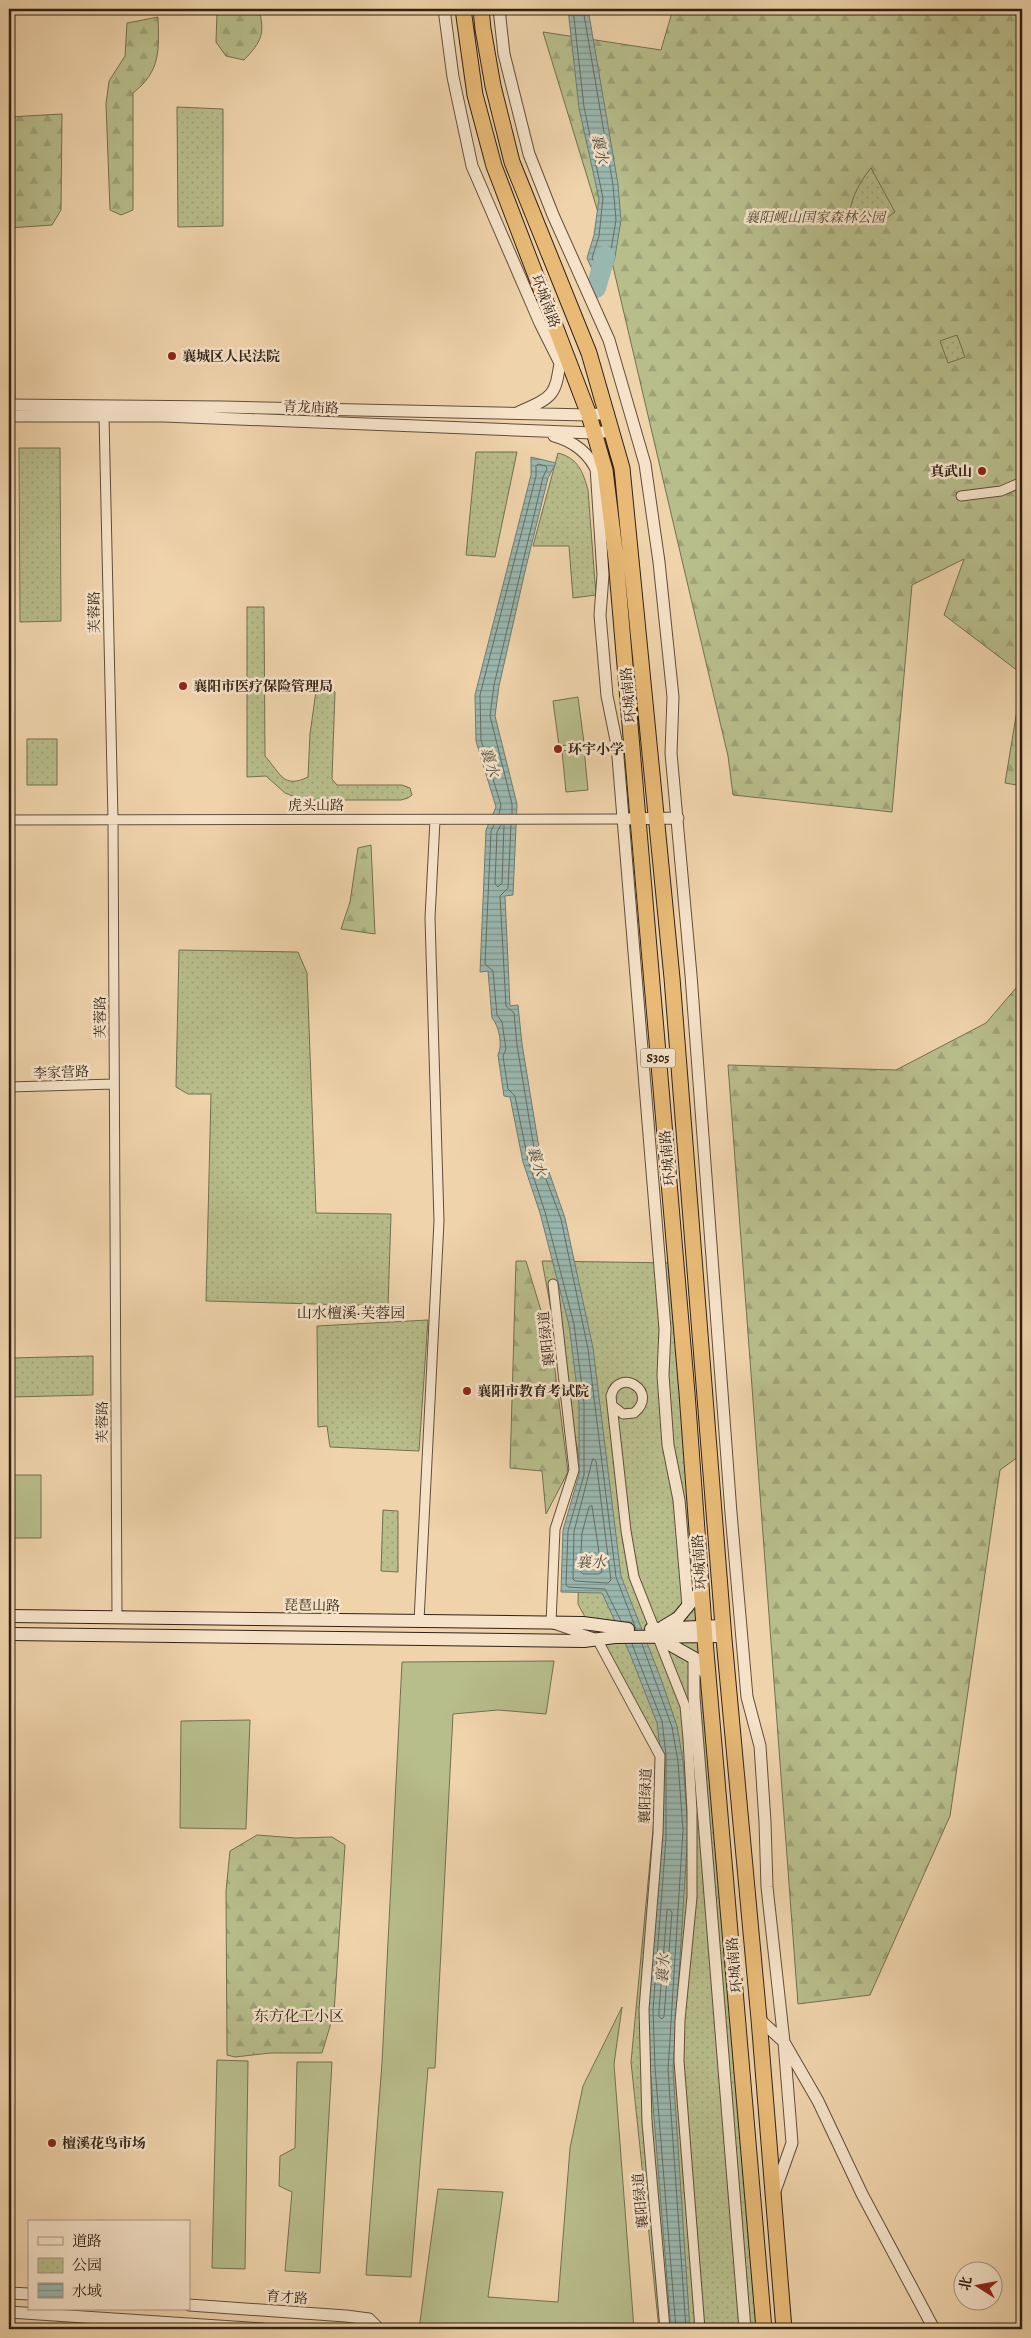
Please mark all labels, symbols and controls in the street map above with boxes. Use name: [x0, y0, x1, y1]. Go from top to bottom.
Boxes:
water label: 襄水: [587, 132, 613, 168]
park label: 襄阳岘山国家森林公园: [745, 208, 887, 227]
street label: 环城南路: [527, 272, 564, 331]
place label: 襄城区人民法院: [182, 347, 280, 366]
marker: 襄城区人民法院: [166, 350, 178, 362]
street label: 青龙庙路: [283, 397, 339, 418]
place label: 真武山: [930, 462, 972, 481]
marker: 真武山: [976, 465, 988, 477]
street label: 芙蓉路: [85, 591, 104, 633]
street label: 环城南路: [617, 666, 640, 724]
place label: 襄阳市医疗保险管理局: [193, 677, 333, 696]
marker: 襄阳市医疗保险管理局: [177, 680, 189, 692]
place label: 环宇小学: [568, 740, 624, 759]
marker: 环宇小学: [552, 743, 564, 755]
water label: 襄水: [476, 745, 505, 781]
street label: 虎头山路: [288, 796, 344, 815]
street label: 芙蓉路: [91, 996, 110, 1038]
road number: S305: [640, 1048, 676, 1068]
street label: 李家营路: [33, 1062, 89, 1083]
street label: 环城南路: [656, 1129, 679, 1187]
water label: 襄水: [523, 1144, 551, 1180]
district label: 山水檀溪·芙蓉园: [297, 1303, 405, 1323]
street label: 襄阳绿道: [534, 1310, 559, 1368]
place label: 襄阳市教育考试院: [477, 1382, 589, 1401]
marker: 襄阳市教育考试院: [461, 1385, 473, 1397]
street label: 芙蓉路: [93, 1401, 112, 1443]
street label: 环城南路: [688, 1533, 711, 1591]
water label: 襄水: [576, 1552, 608, 1572]
street label: 琵琶山路: [284, 1596, 340, 1615]
street label: 襄阳绿道: [635, 1768, 656, 1824]
street label: 环城南路: [723, 1936, 746, 1994]
water label: 襄水: [652, 1951, 674, 1985]
district label: 东方化工小区: [254, 2006, 344, 2026]
place label: 檀溪花鸟市场: [62, 2134, 146, 2153]
marker: 檀溪花鸟市场: [46, 2137, 58, 2149]
street label: 襄阳绿道: [629, 2172, 652, 2230]
legend: [28, 2220, 190, 2310]
text: 道路: [72, 2231, 102, 2251]
text: 公园: [72, 2255, 102, 2275]
north arrow: [954, 2260, 1004, 2310]
text: 北: [955, 2275, 976, 2292]
text: 水域: [72, 2281, 102, 2301]
street label: 育才路: [265, 2287, 309, 2308]

